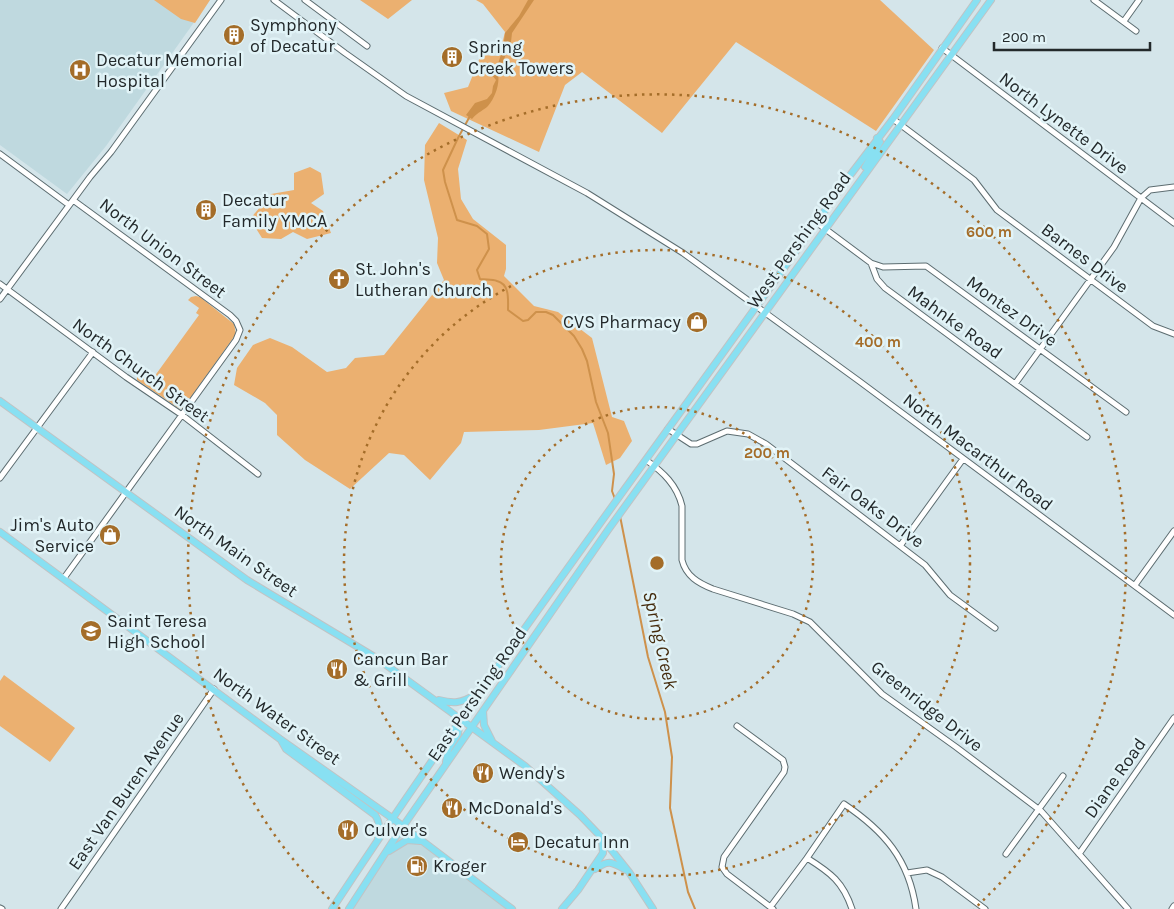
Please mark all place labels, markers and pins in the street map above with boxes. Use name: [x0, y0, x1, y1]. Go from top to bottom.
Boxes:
place label: Symphony of Decatur: [250, 14, 337, 57]
building icon: Symphony of Decatur: [222, 23, 246, 47]
place label: Spring Creek Towers: [468, 36, 574, 79]
building icon: Spring Creek Towers: [440, 45, 464, 69]
place label: Decatur Memorial Hospital: [96, 49, 243, 92]
hospital icon: Decatur Memorial Hospital: [68, 58, 92, 82]
place label: Decatur Family YMCA: [222, 189, 327, 232]
building icon: Decatur Family YMCA: [194, 198, 218, 222]
place label: St. John's Lutheran Church: [355, 258, 492, 301]
church icon: St. John's Lutheran Church: [327, 267, 351, 291]
shop icon: CVS Pharmacy: [685, 310, 709, 334]
place label: CVS Pharmacy: [563, 311, 682, 333]
place label: Jim's Auto Service: [11, 514, 94, 557]
shop icon: Jim's Auto Service: [98, 523, 122, 547]
centre of rings: [648, 554, 666, 572]
place label: Saint Teresa High School: [107, 610, 207, 653]
school or university icon: Saint Teresa High School: [79, 619, 103, 643]
place label: Cancun Bar & Grill: [353, 648, 448, 691]
restaurant icon: Cancun Bar & Grill: [325, 657, 349, 681]
restaurant icon: Wendy's: [471, 761, 495, 785]
place label: Wendy's: [499, 762, 566, 784]
restaurant icon: McDonald's: [440, 796, 464, 820]
place label: McDonald's: [468, 797, 563, 819]
restaurant icon: Culver's: [336, 818, 360, 842]
place label: Culver's: [364, 819, 428, 841]
hotel icon: Decatur Inn: [506, 830, 530, 854]
place label: Decatur Inn: [534, 831, 630, 853]
fuel station icon: Kroger: [405, 854, 429, 878]
place label: Kroger: [433, 855, 487, 877]

